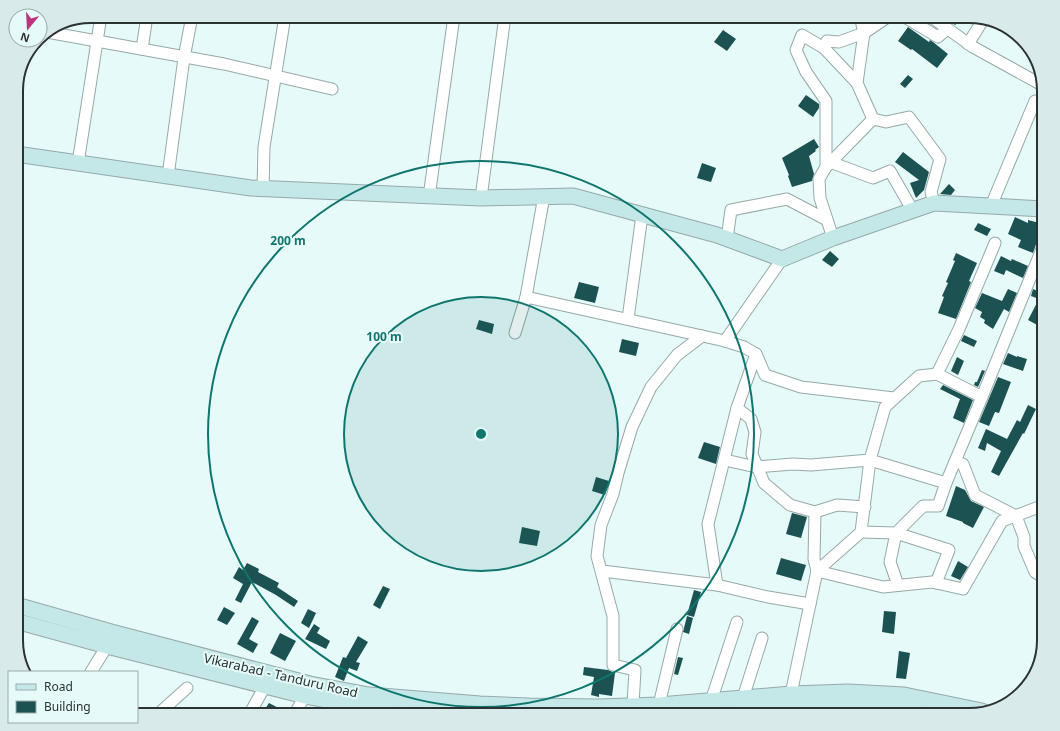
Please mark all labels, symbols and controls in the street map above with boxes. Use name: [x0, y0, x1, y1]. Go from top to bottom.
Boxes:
north arrow: [8, 8, 48, 48]
text: N: [18, 29, 31, 47]
text: 200 m: [270, 232, 306, 249]
text: 100 m: [366, 328, 402, 345]
centre of rings: [474, 427, 488, 441]
street label: Vikarabad - Tanduru Road: [202, 649, 360, 701]
legend: [8, 671, 138, 723]
text: Road: [44, 678, 73, 695]
text: Building: [44, 698, 91, 715]

